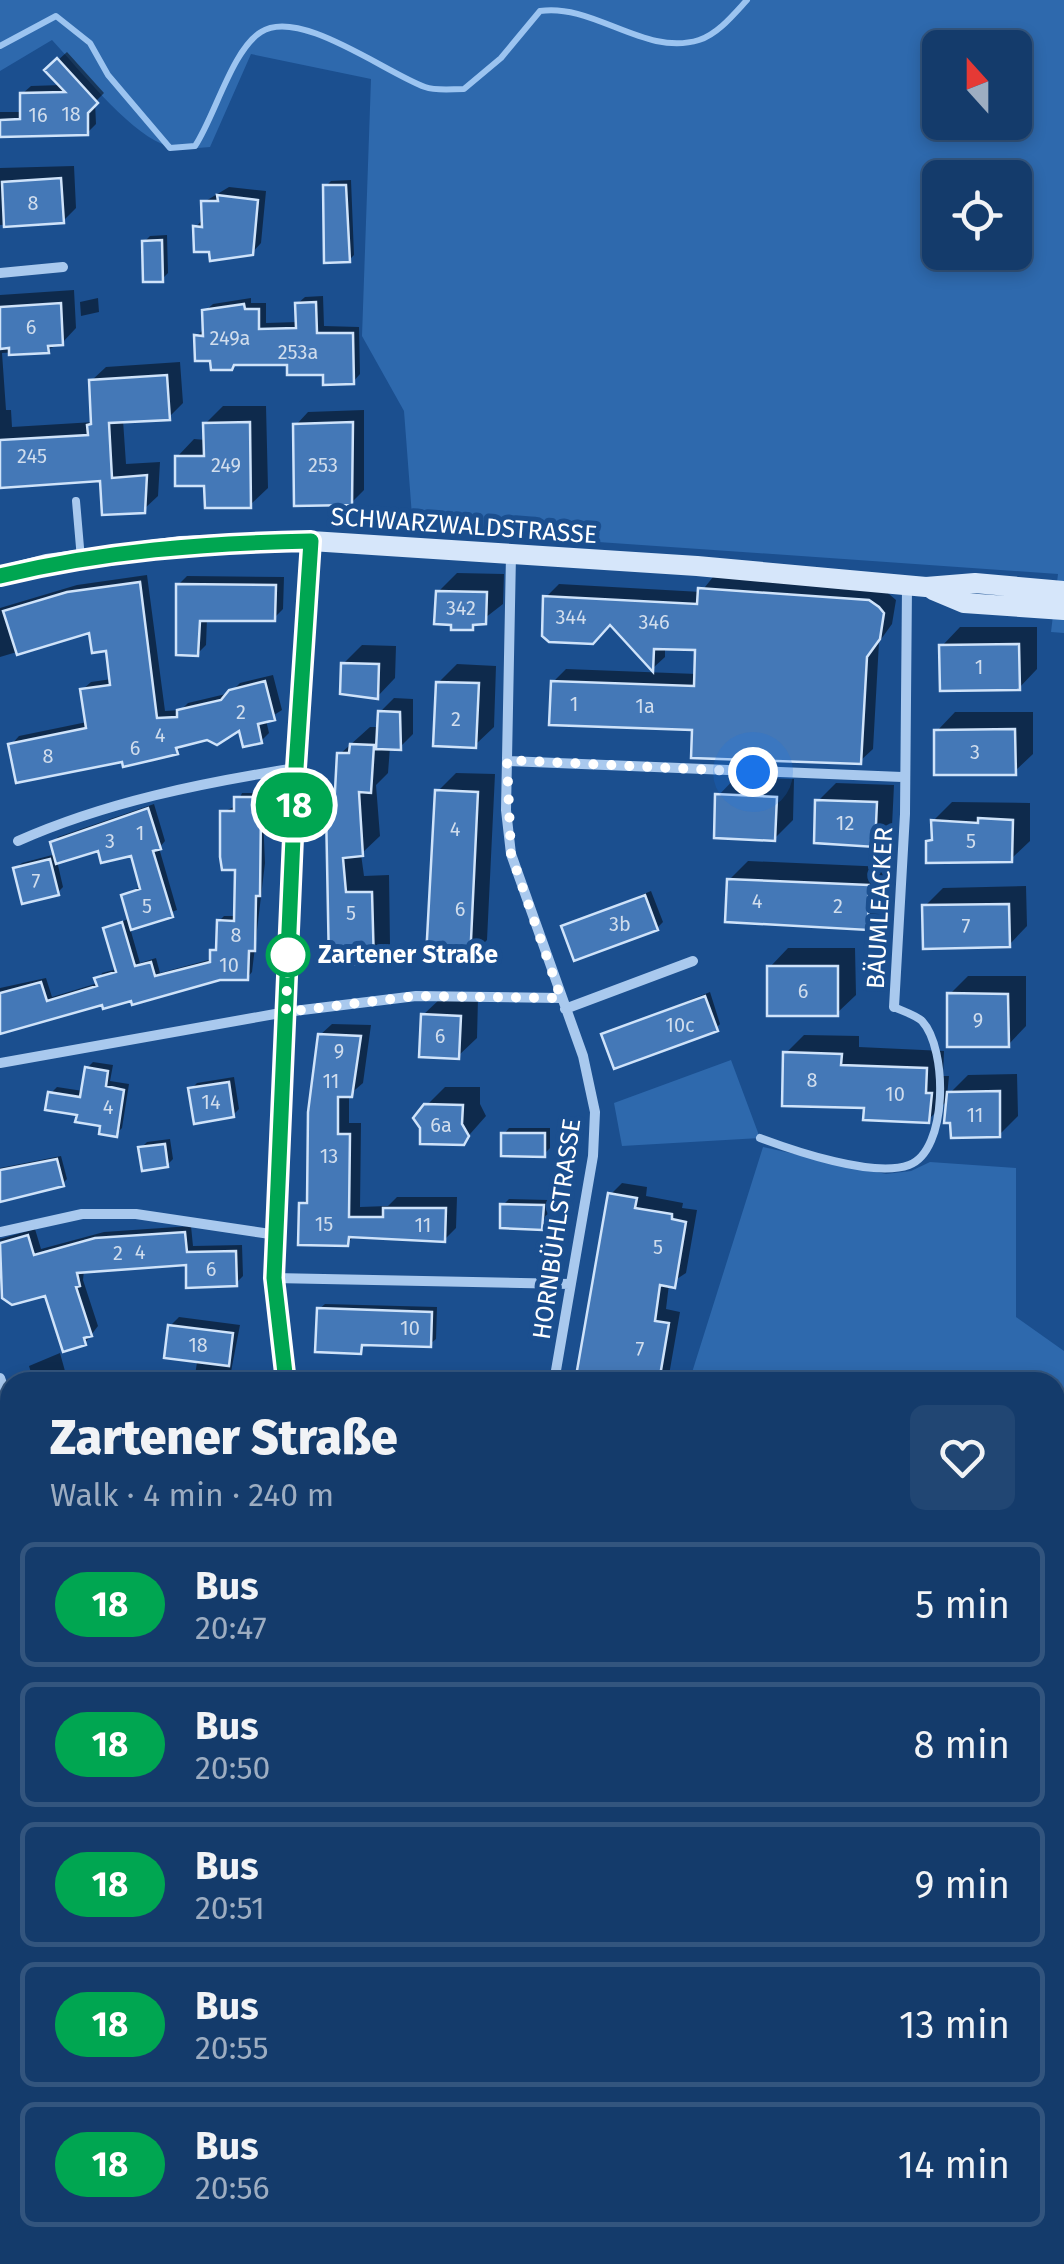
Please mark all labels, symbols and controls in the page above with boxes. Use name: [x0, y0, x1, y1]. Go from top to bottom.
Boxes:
north arrow: [922, 30, 1032, 140]
map controls: [922, 30, 1032, 270]
house number: 18: [61, 102, 81, 126]
house number: 16: [28, 103, 48, 127]
button: locate: [922, 160, 1032, 270]
house number: 8: [27, 191, 39, 215]
house number: 6: [26, 315, 36, 339]
house number: 249a: [210, 326, 250, 350]
house number: 253a: [278, 340, 318, 364]
house number: 245: [17, 444, 47, 468]
house number: 249: [211, 453, 241, 477]
house number: 253: [308, 453, 338, 477]
street label: SCHWARZWALDSTRASSE: [330, 502, 598, 550]
house number: 342: [446, 596, 476, 620]
house number: 344: [555, 605, 587, 629]
house number: 346: [638, 610, 670, 634]
house number: 1: [975, 655, 983, 679]
house number: 1: [570, 692, 578, 716]
house number: 1a: [635, 694, 655, 718]
house number: 2: [236, 700, 246, 724]
house number: 2: [451, 707, 461, 731]
house number: 4: [155, 723, 166, 747]
house number: 6: [130, 736, 140, 760]
house number: 3: [970, 740, 980, 764]
house number: 8: [42, 744, 54, 768]
your location: [728, 747, 778, 797]
line badge: 18: [249, 772, 339, 838]
text: 18: [276, 784, 312, 826]
house number: 12: [836, 811, 854, 835]
house number: 4: [450, 817, 461, 841]
house number: 1: [136, 821, 144, 845]
street label: BÄUMLEACKER: [861, 826, 899, 990]
house number: 3: [105, 829, 115, 853]
house number: 5: [966, 829, 976, 853]
house number: 7: [32, 869, 41, 893]
house number: 4: [752, 889, 763, 913]
house number: 5: [142, 894, 152, 918]
house number: 2: [833, 894, 843, 918]
house number: 6: [455, 897, 465, 921]
house number: 5: [346, 901, 356, 925]
house number: 3b: [609, 912, 631, 936]
house number: 7: [962, 914, 971, 938]
house number: 8: [230, 923, 242, 947]
marker: Zartener Straße: [267, 934, 309, 976]
place label: Zartener Straße: [318, 940, 498, 970]
house number: 10: [219, 953, 239, 977]
house number: 6: [798, 979, 808, 1003]
house number: 9: [973, 1008, 983, 1032]
house number: 10c: [665, 1013, 695, 1037]
house number: 6: [435, 1024, 445, 1048]
house number: 9: [334, 1039, 344, 1063]
house number: 8: [806, 1068, 818, 1092]
house number: 11: [322, 1069, 340, 1093]
house number: 10: [885, 1082, 905, 1106]
house number: 14: [201, 1090, 221, 1114]
house number: 4: [103, 1095, 114, 1119]
house number: 11: [966, 1103, 984, 1127]
house number: 6a: [430, 1113, 452, 1137]
street label: HORNBÜHLSTRASSE: [526, 1116, 587, 1342]
house number: 13: [320, 1144, 338, 1168]
house number: 15: [315, 1212, 333, 1236]
house number: 11: [414, 1213, 432, 1237]
house number: 5: [653, 1235, 663, 1259]
house number: 4: [135, 1240, 146, 1264]
house number: 2: [113, 1241, 123, 1265]
house number: 6: [206, 1257, 216, 1281]
house number: 10: [400, 1316, 420, 1340]
house number: 18: [188, 1333, 208, 1357]
house number: 7: [636, 1337, 645, 1361]
button: heart: [910, 1405, 1015, 1510]
text: Zartener Straße: [50, 1409, 398, 1467]
text: Walk · 4 min · 240 m: [50, 1476, 334, 1514]
text: Bus: [195, 1563, 259, 1609]
text: 5 min: [915, 1582, 1010, 1628]
text: 18: [92, 1583, 128, 1625]
text: 20:47: [195, 1609, 267, 1647]
text: Bus: [195, 1703, 259, 1749]
text: 8 min: [913, 1722, 1010, 1768]
text: 18: [92, 1723, 128, 1765]
text: 20:50: [195, 1749, 270, 1787]
text: Bus: [195, 1843, 259, 1889]
text: 9 min: [914, 1862, 1010, 1908]
text: 18: [92, 1863, 128, 1905]
text: 20:51: [195, 1889, 265, 1927]
text: Bus: [195, 1983, 259, 2029]
text: 13 min: [899, 2002, 1010, 2048]
text: 18: [92, 2003, 128, 2045]
text: 20:55: [195, 2029, 268, 2067]
text: Bus: [195, 2123, 259, 2169]
text: 14 min: [898, 2142, 1010, 2188]
text: 18: [92, 2143, 128, 2185]
text: 20:56: [195, 2169, 270, 2207]

